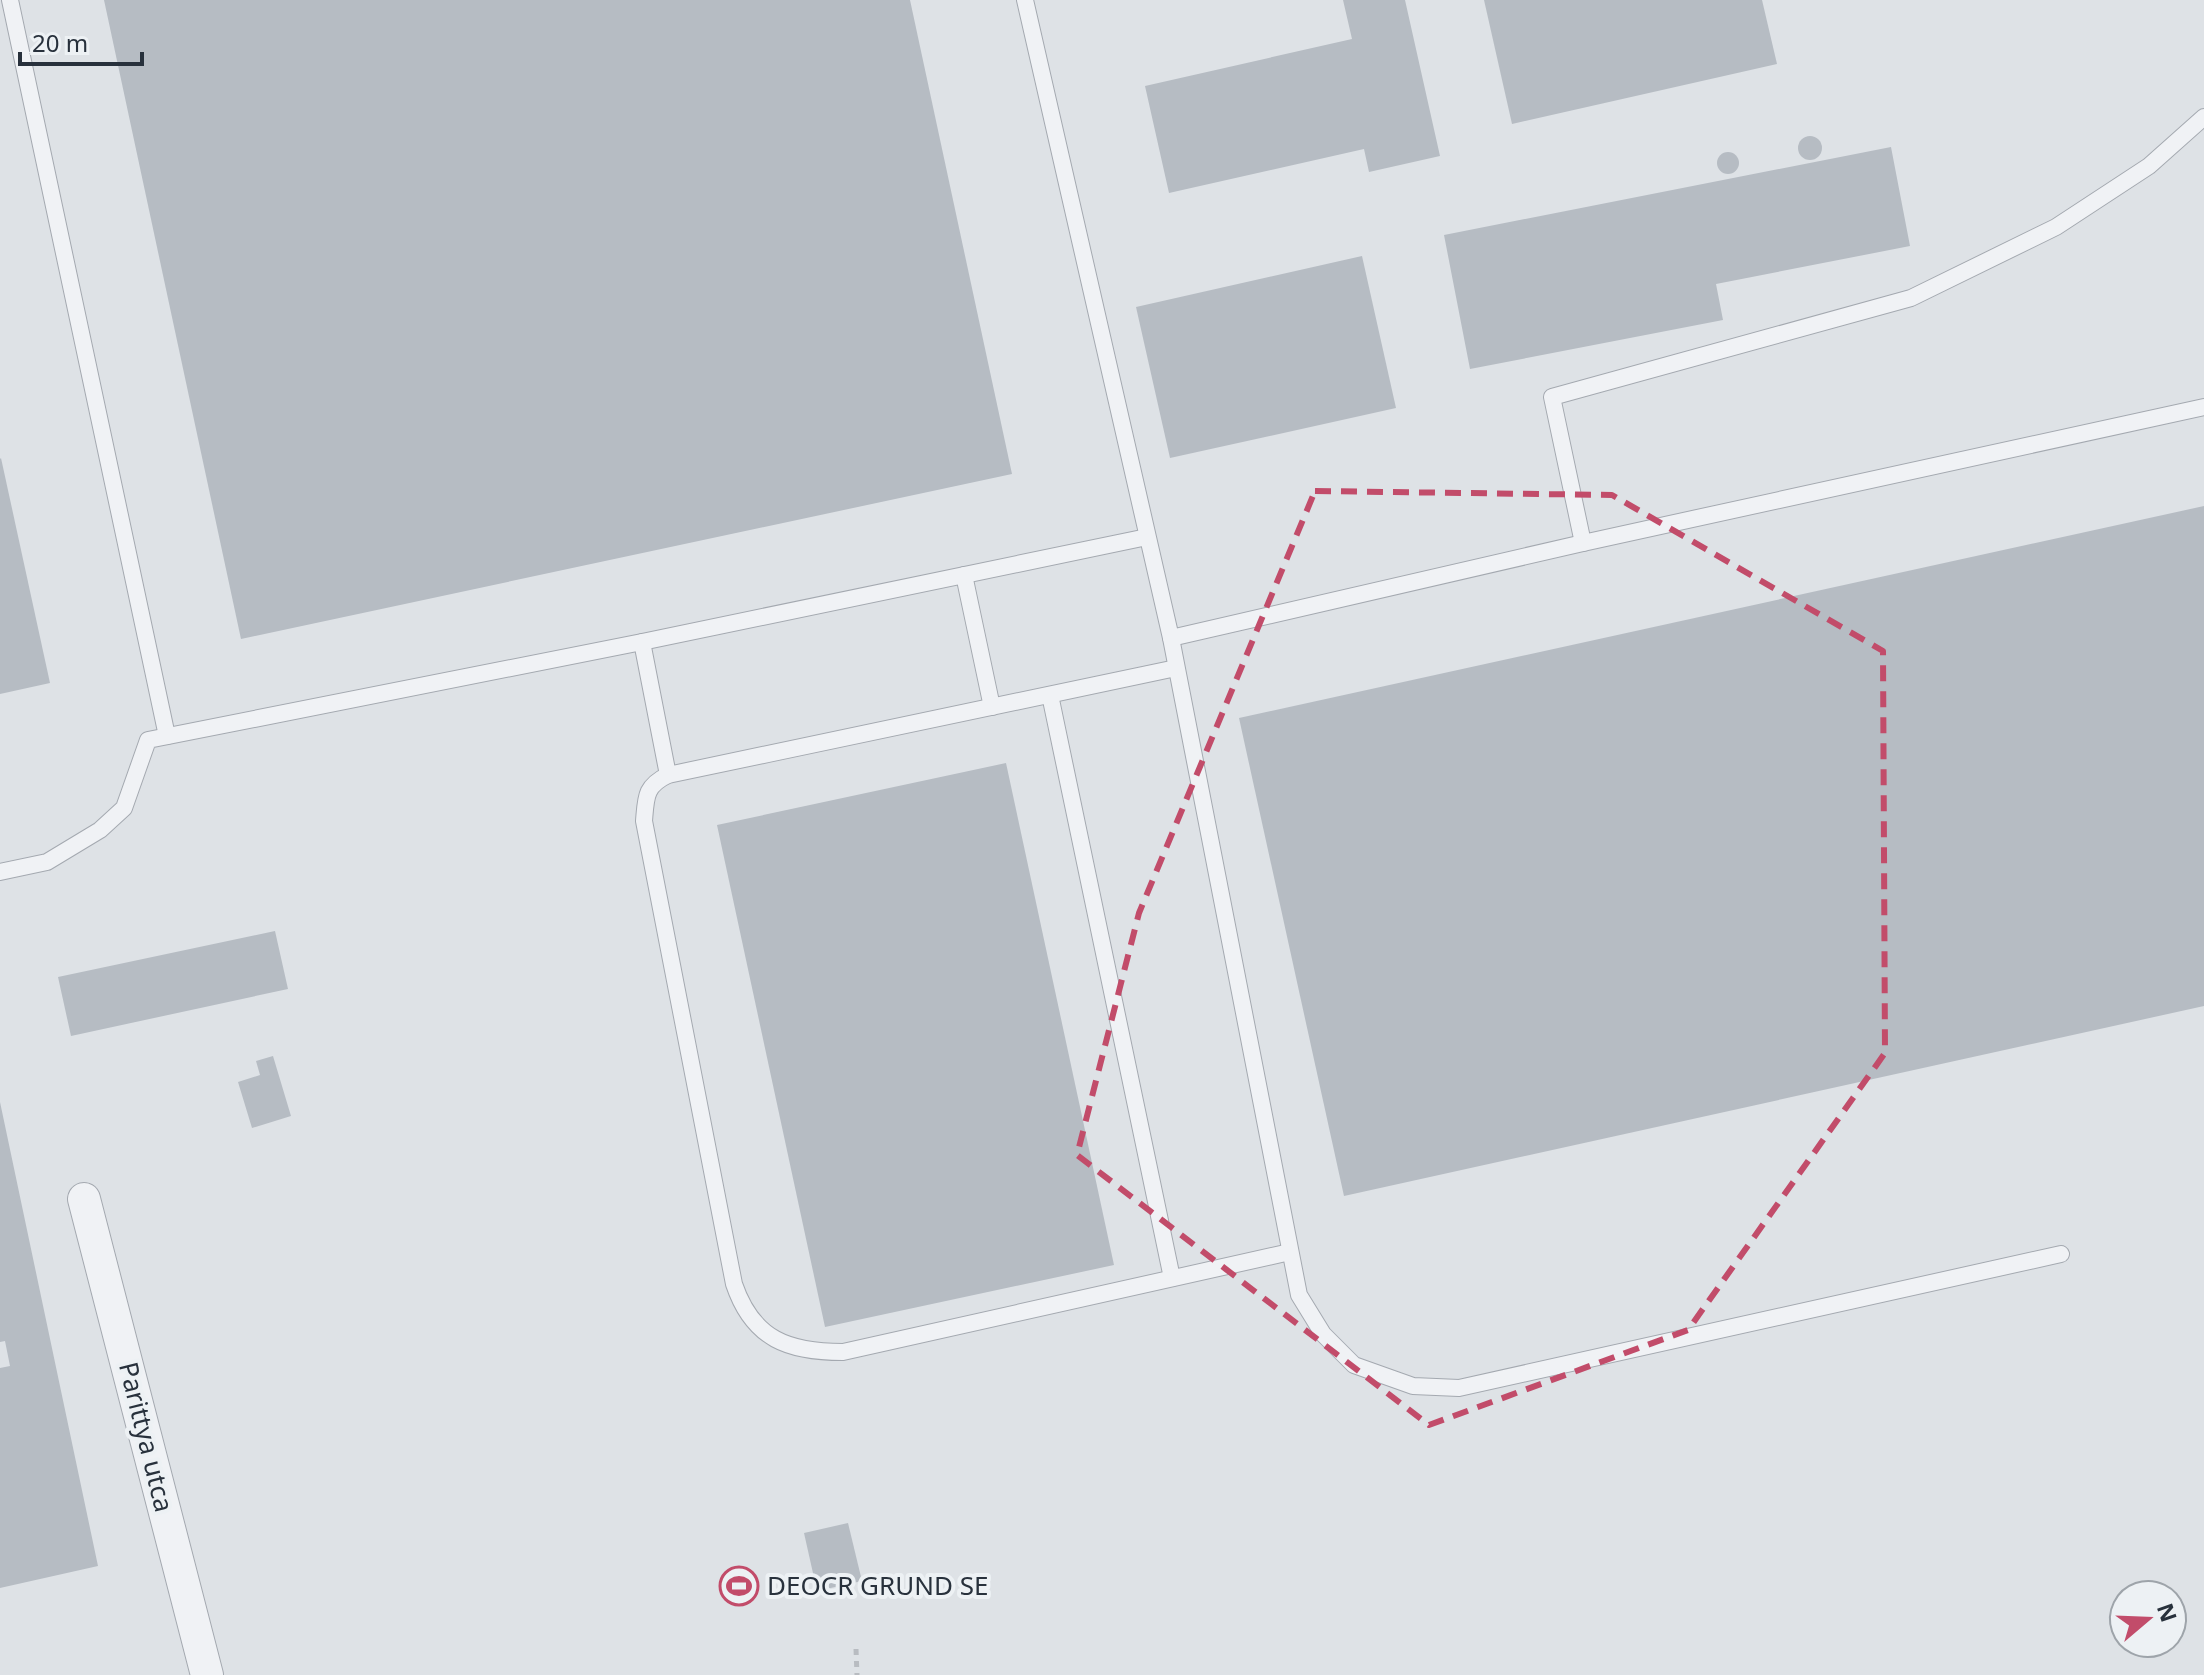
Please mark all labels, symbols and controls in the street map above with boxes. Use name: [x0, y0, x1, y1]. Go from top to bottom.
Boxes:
scale bar: [20, 16, 142, 66]
text: 20 m: [32, 26, 88, 59]
street label: Parittya utca: [111, 1358, 183, 1516]
sports icon: DEOCR GRUND SE: [718, 1565, 760, 1607]
place label: DEOCR GRUND SE: [767, 1567, 988, 1603]
north arrow: [2108, 1579, 2188, 1659]
text: N: [2151, 1599, 2185, 1626]

